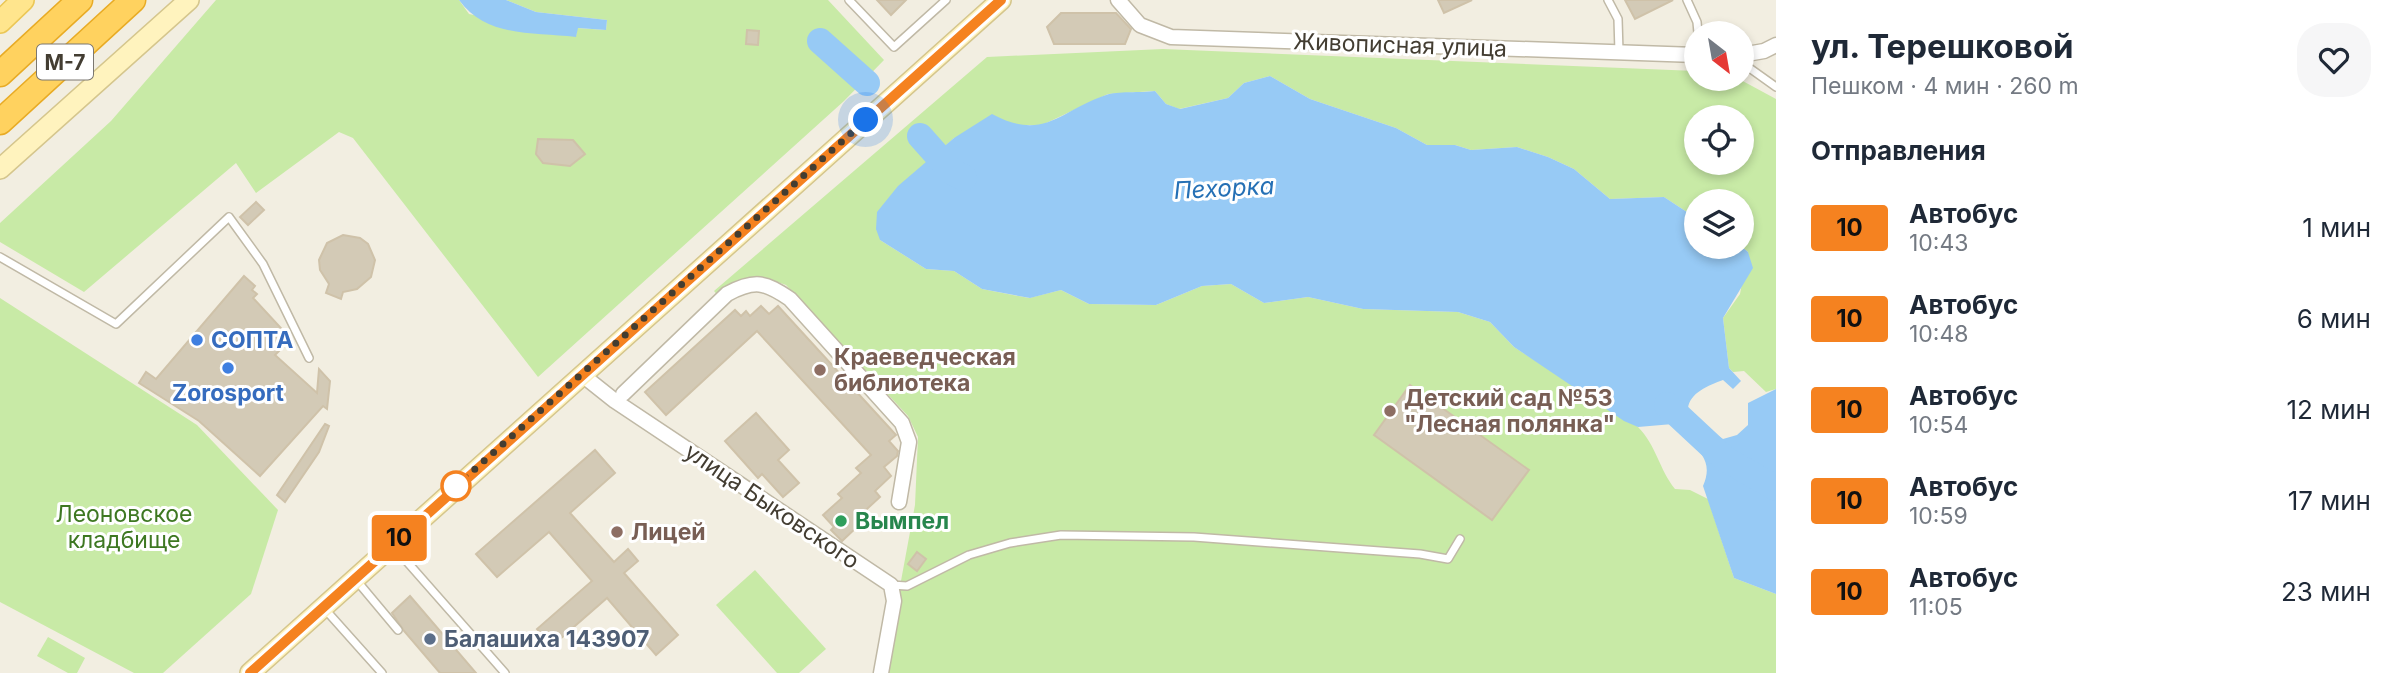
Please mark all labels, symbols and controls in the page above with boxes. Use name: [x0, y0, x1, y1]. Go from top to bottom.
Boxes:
north arrow: [1684, 21, 1754, 91]
map controls: [1684, 21, 1754, 259]
button: heart: [2297, 23, 2371, 97]
text: ул. Терешковой: [1811, 26, 2074, 66]
street label: Живописная улица: [1293, 27, 1507, 63]
road number: М-7: [37, 44, 93, 80]
text: Пешком · 4 мин · 260 m: [1811, 72, 2079, 100]
your location: [848, 102, 883, 137]
button: locate: [1684, 105, 1754, 175]
text: Отправления: [1811, 135, 1986, 166]
water label: Пехорка: [1173, 171, 1275, 205]
button: layers: [1684, 189, 1754, 259]
text: Автобус: [1909, 198, 2018, 229]
text: 1 мин: [2302, 212, 2371, 243]
text: 10: [1836, 213, 1863, 242]
text: 10:43: [1909, 229, 1969, 257]
text: Автобус: [1909, 289, 2018, 320]
text: 6 мин: [2297, 303, 2371, 334]
text: 10: [1836, 304, 1863, 333]
text: 10:48: [1909, 320, 1969, 348]
place label: СОПТА: [211, 326, 293, 354]
marker: СОПТА: [189, 332, 205, 348]
place label: Краеведческая библиотека: [834, 343, 1016, 397]
marker: Zorosport: [220, 360, 236, 376]
marker: Краеведческая библиотека: [812, 362, 828, 378]
place label: Zorosport: [172, 379, 285, 407]
text: Автобус: [1909, 380, 2018, 411]
place label: Детский сад №53 "Лесная полянка": [1404, 384, 1615, 438]
text: 12 мин: [2286, 394, 2371, 425]
text: 10: [1836, 395, 1863, 424]
marker: Детский сад №53 "Лесная полянка": [1382, 403, 1398, 419]
text: 10:54: [1909, 411, 1968, 439]
street label: улица Быковского: [679, 437, 865, 575]
unlabelled marker: [441, 471, 471, 501]
text: Автобус: [1909, 471, 2018, 502]
text: 17 мин: [2288, 485, 2371, 516]
text: 10: [1836, 486, 1863, 515]
park label: Леоновское кладбище: [55, 500, 193, 554]
text: 10:59: [1909, 502, 1968, 530]
place label: Вымпел: [855, 507, 949, 535]
marker: Вымпел: [833, 513, 849, 529]
line badge: 10: [368, 515, 430, 561]
place label: Лицей: [631, 518, 706, 546]
text: 10: [386, 523, 412, 552]
marker: Лицей: [609, 524, 625, 540]
text: Автобус: [1909, 562, 2018, 593]
text: 23 мин: [2281, 576, 2371, 607]
text: 10: [1836, 577, 1863, 606]
text: 11:05: [1909, 593, 1963, 621]
place label: Балашиха 143907: [444, 625, 649, 653]
marker: Балашиха 143907: [422, 631, 438, 647]

